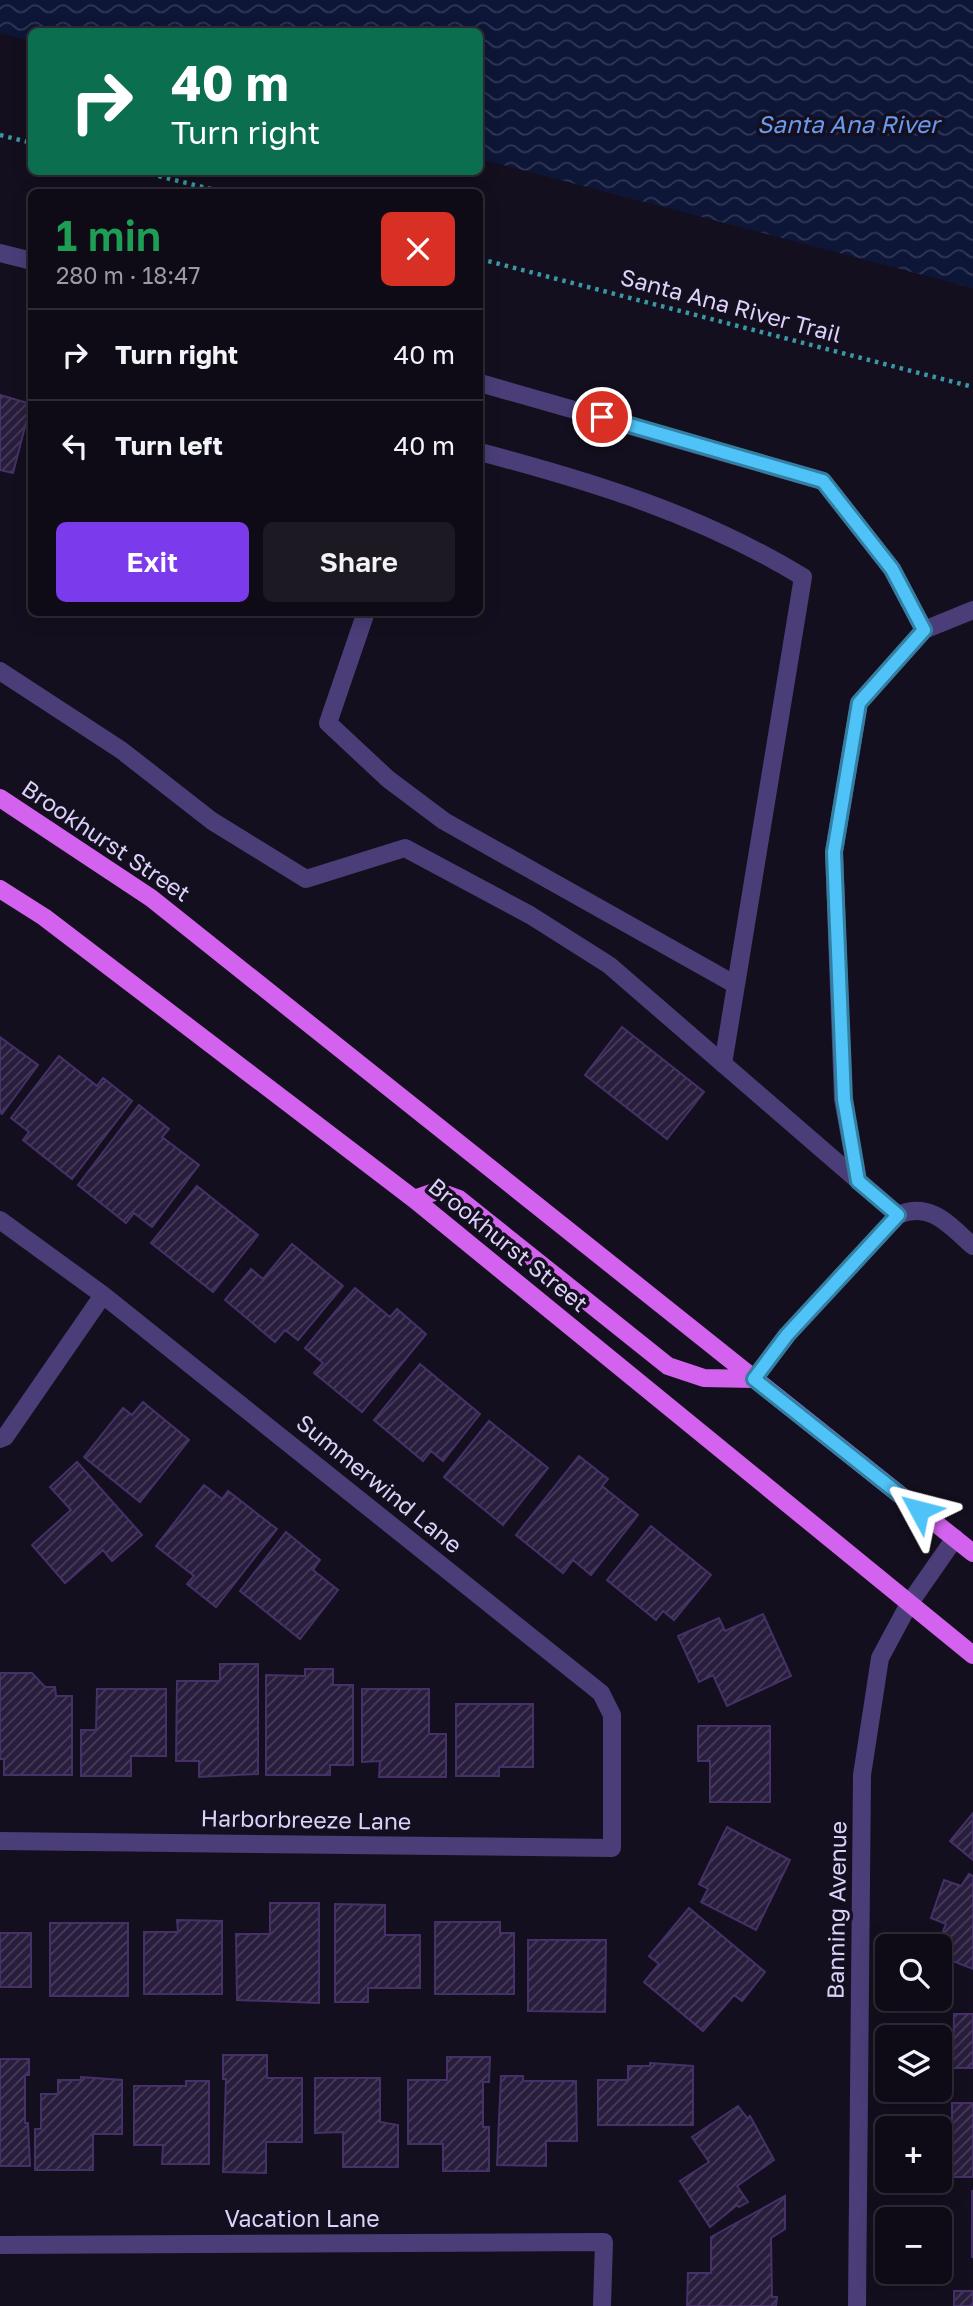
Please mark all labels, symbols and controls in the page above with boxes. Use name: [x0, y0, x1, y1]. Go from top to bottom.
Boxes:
text: 40 m: [171, 53, 289, 112]
icon: right: [56, 56, 147, 147]
water label: Santa Ana River: [757, 109, 943, 138]
text: Turn right: [171, 113, 320, 151]
text: 1 min: [56, 210, 161, 260]
button: close: [381, 212, 455, 286]
text: 280 m · 18:47: [56, 261, 200, 289]
street label: Santa Ana River Trail: [618, 262, 845, 348]
icon: right: [56, 336, 94, 374]
text: Turn right: [115, 339, 238, 370]
text: 40 m: [394, 339, 455, 370]
pin: [572, 387, 632, 447]
icon: arrive: [583, 398, 621, 436]
icon: left: [56, 427, 94, 465]
text: Turn left: [115, 430, 223, 461]
text: 40 m: [394, 430, 455, 461]
button: Exit: [56, 522, 249, 602]
button: Share: [263, 522, 455, 602]
street label: Brookhurst Street: [17, 773, 196, 907]
street label: Brookhurst Street: [423, 1171, 594, 1317]
street label: Summerwind Lane: [291, 1408, 468, 1559]
position arrow: [882, 1473, 956, 1547]
street label: Harborbreeze Lane: [201, 1803, 412, 1835]
street label: Banning Avenue: [820, 1821, 852, 1999]
map controls: [875, 1934, 952, 2284]
button: search: [875, 1934, 952, 2011]
button: layers: [875, 2025, 952, 2102]
button: +: [875, 2116, 952, 2193]
street label: Vacation Lane: [224, 2204, 380, 2232]
button: −: [875, 2207, 952, 2284]

